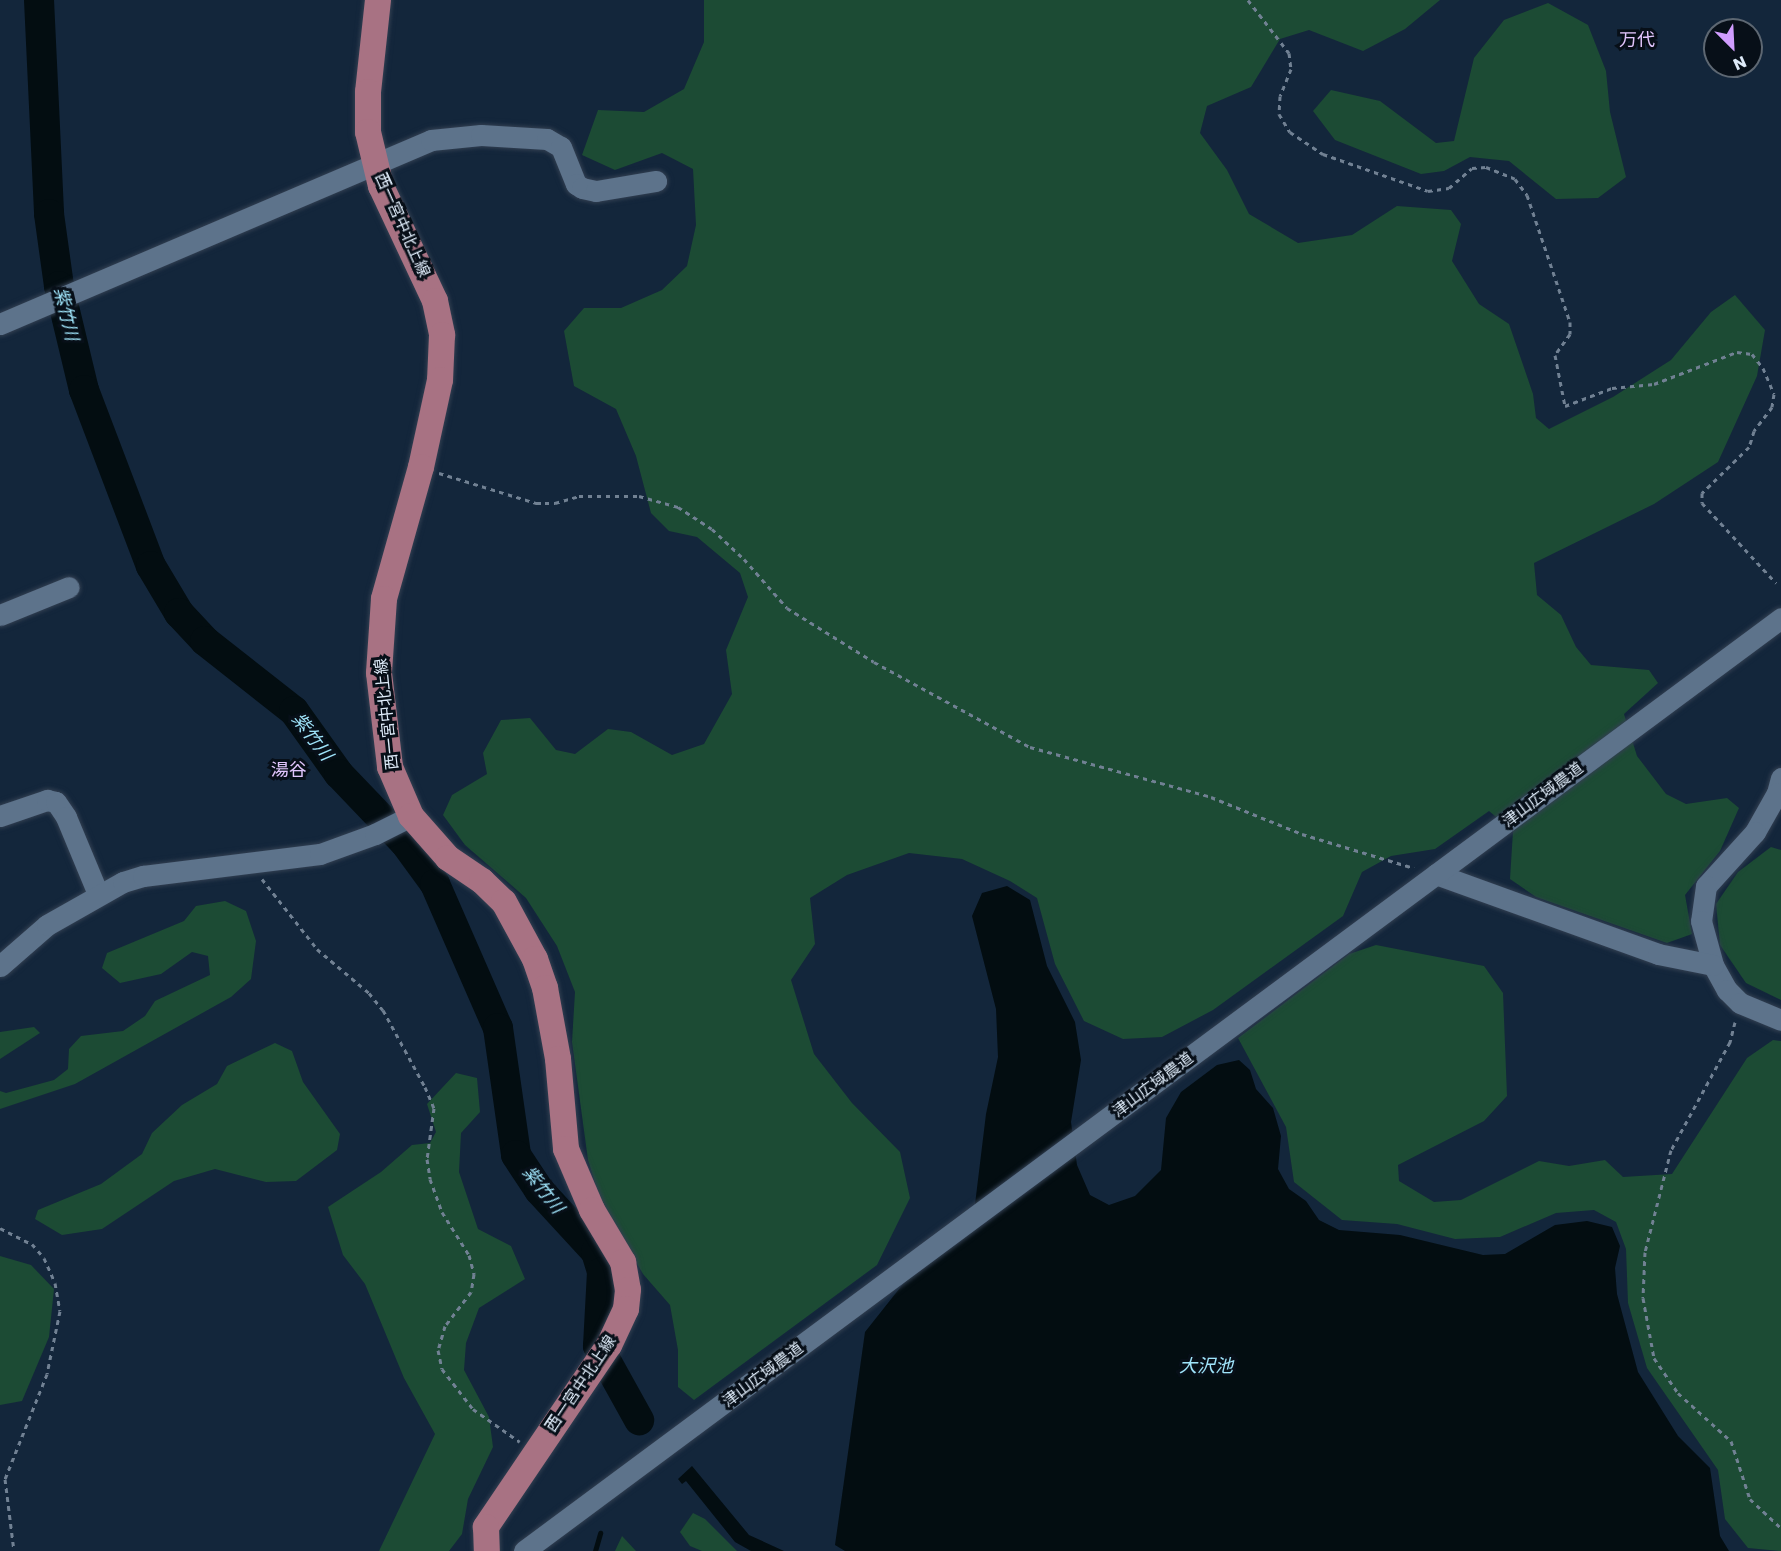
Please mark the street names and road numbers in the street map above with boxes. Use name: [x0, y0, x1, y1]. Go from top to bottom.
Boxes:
street label: 西一宮中北上線: [370, 170, 434, 280]
street label: 西一宮中北上線: [372, 657, 402, 771]
street label: 津山広域農道: [1499, 758, 1587, 832]
street label: 津山広域農道: [1109, 1048, 1197, 1122]
street label: 西一宮中北上線: [542, 1332, 620, 1436]
street label: 津山広域農道: [719, 1338, 807, 1412]

